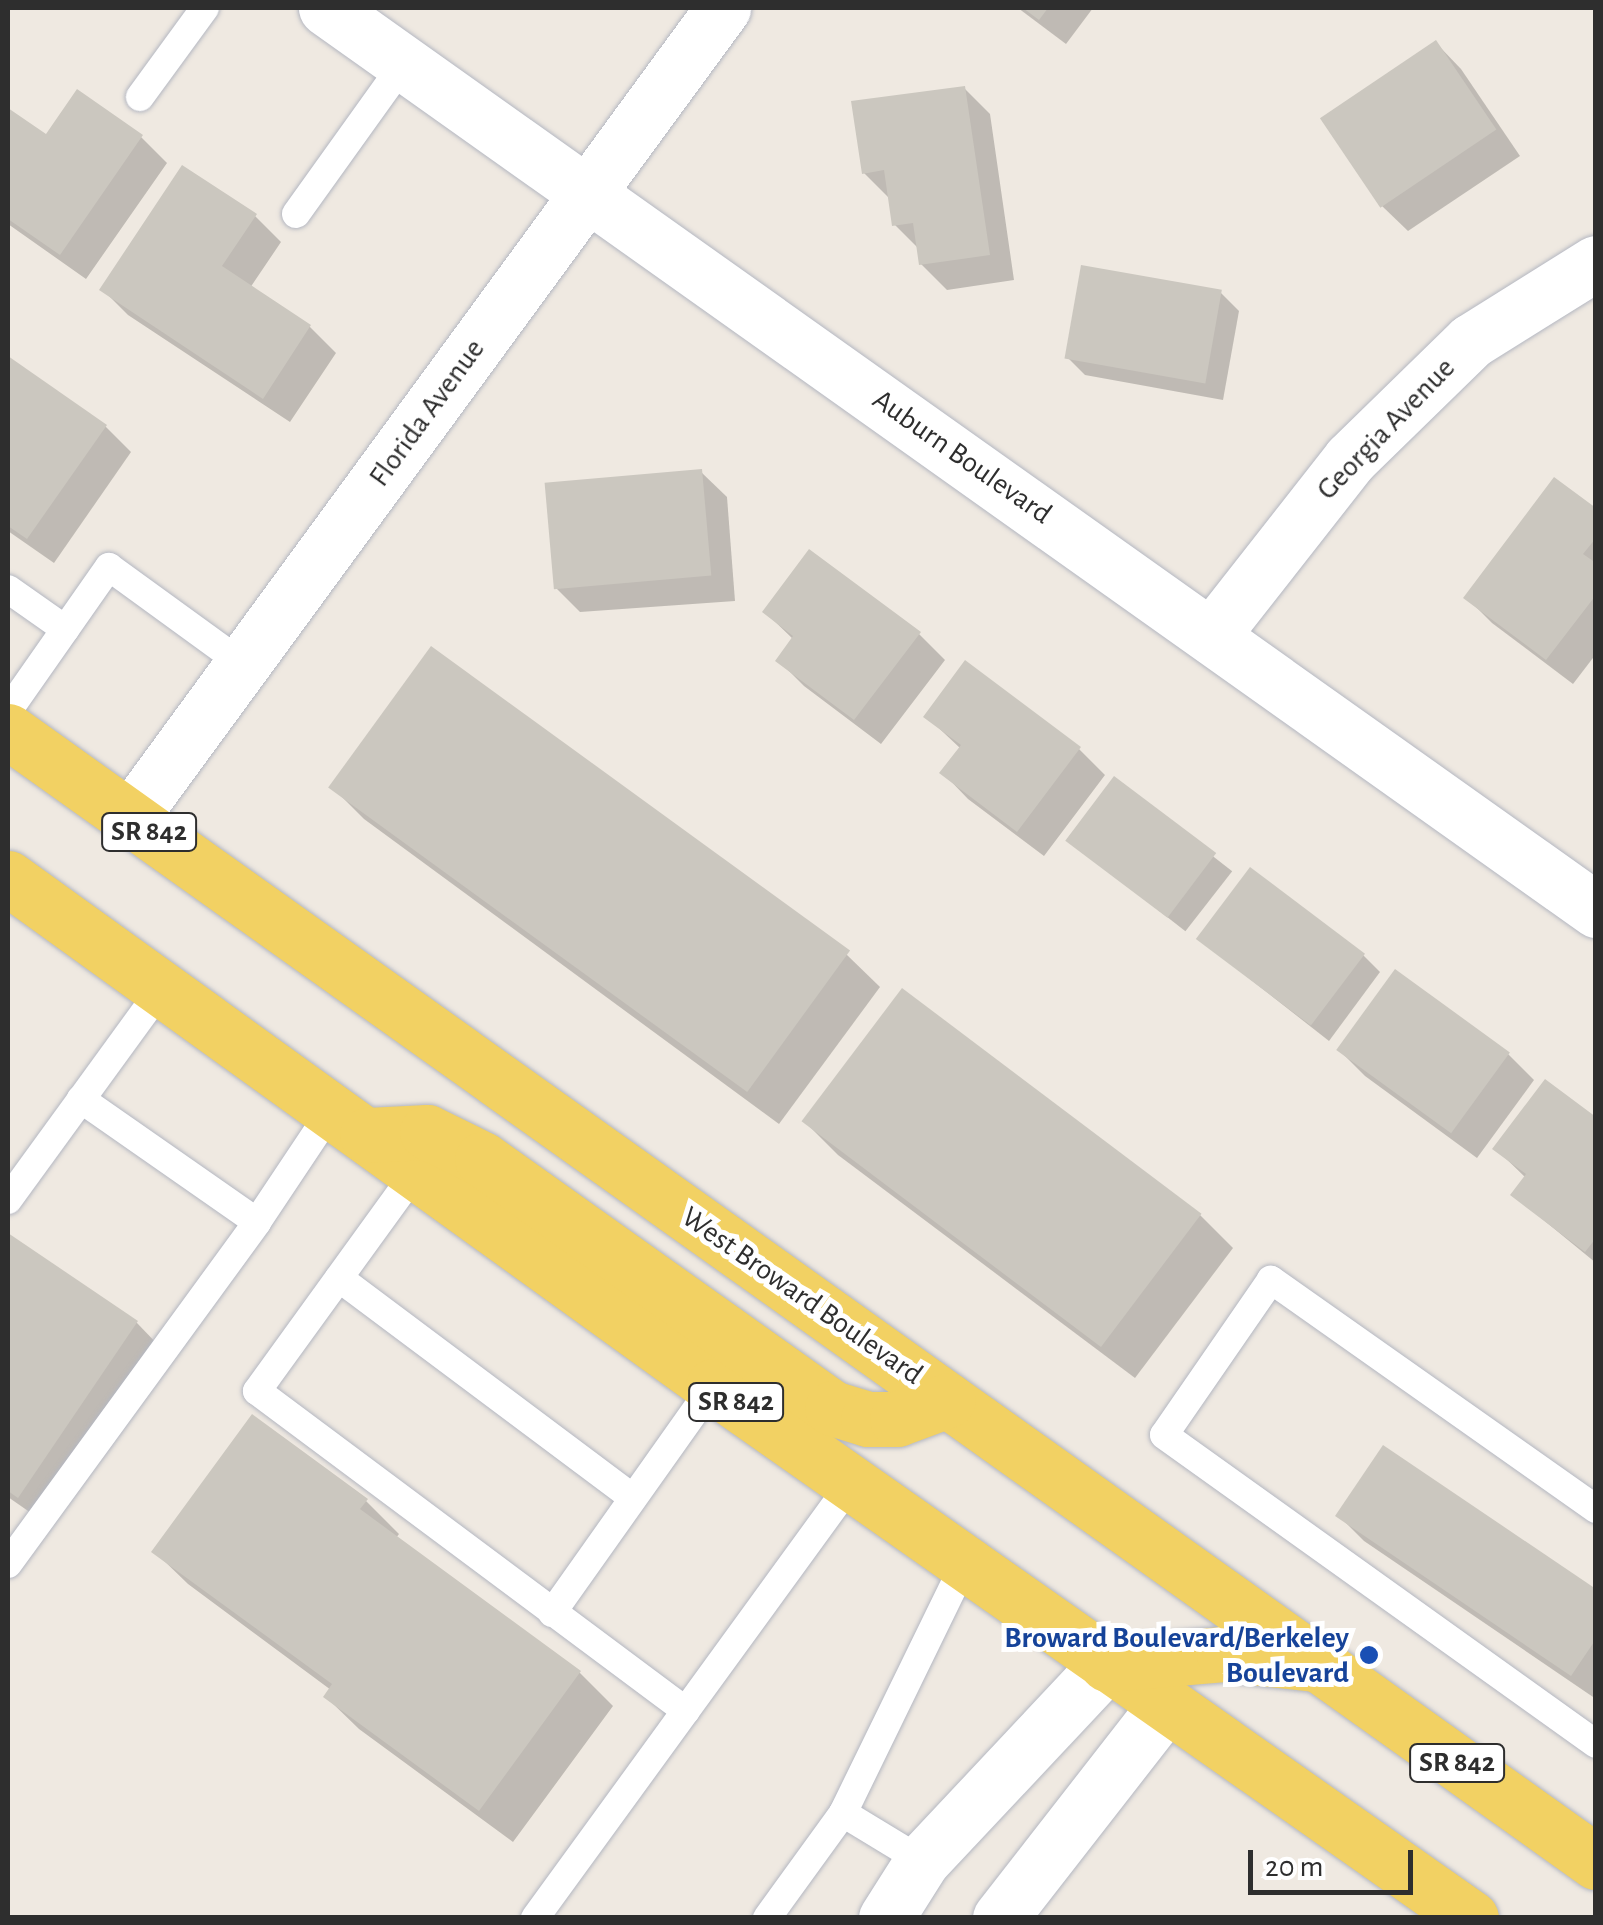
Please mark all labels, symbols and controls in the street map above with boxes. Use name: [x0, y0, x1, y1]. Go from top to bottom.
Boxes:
street label: Florida Avenue: [361, 332, 493, 494]
street label: Georgia Avenue: [1309, 351, 1463, 507]
street label: Auburn Boulevard: [865, 382, 1059, 532]
road number: SR 842: [99, 809, 199, 855]
street label: West Broward Boulevard: [674, 1199, 930, 1393]
road number: SR 842: [686, 1379, 786, 1425]
place label: Broward Boulevard/Berkeley Boulevard: [1004, 1620, 1349, 1690]
marker: Broward Boulevard/Berkeley Boulevard: [1358, 1644, 1380, 1666]
road number: SR 842: [1407, 1740, 1507, 1786]
scale bar: [1253, 1830, 1418, 1892]
text: 20 m: [1265, 1852, 1323, 1882]

